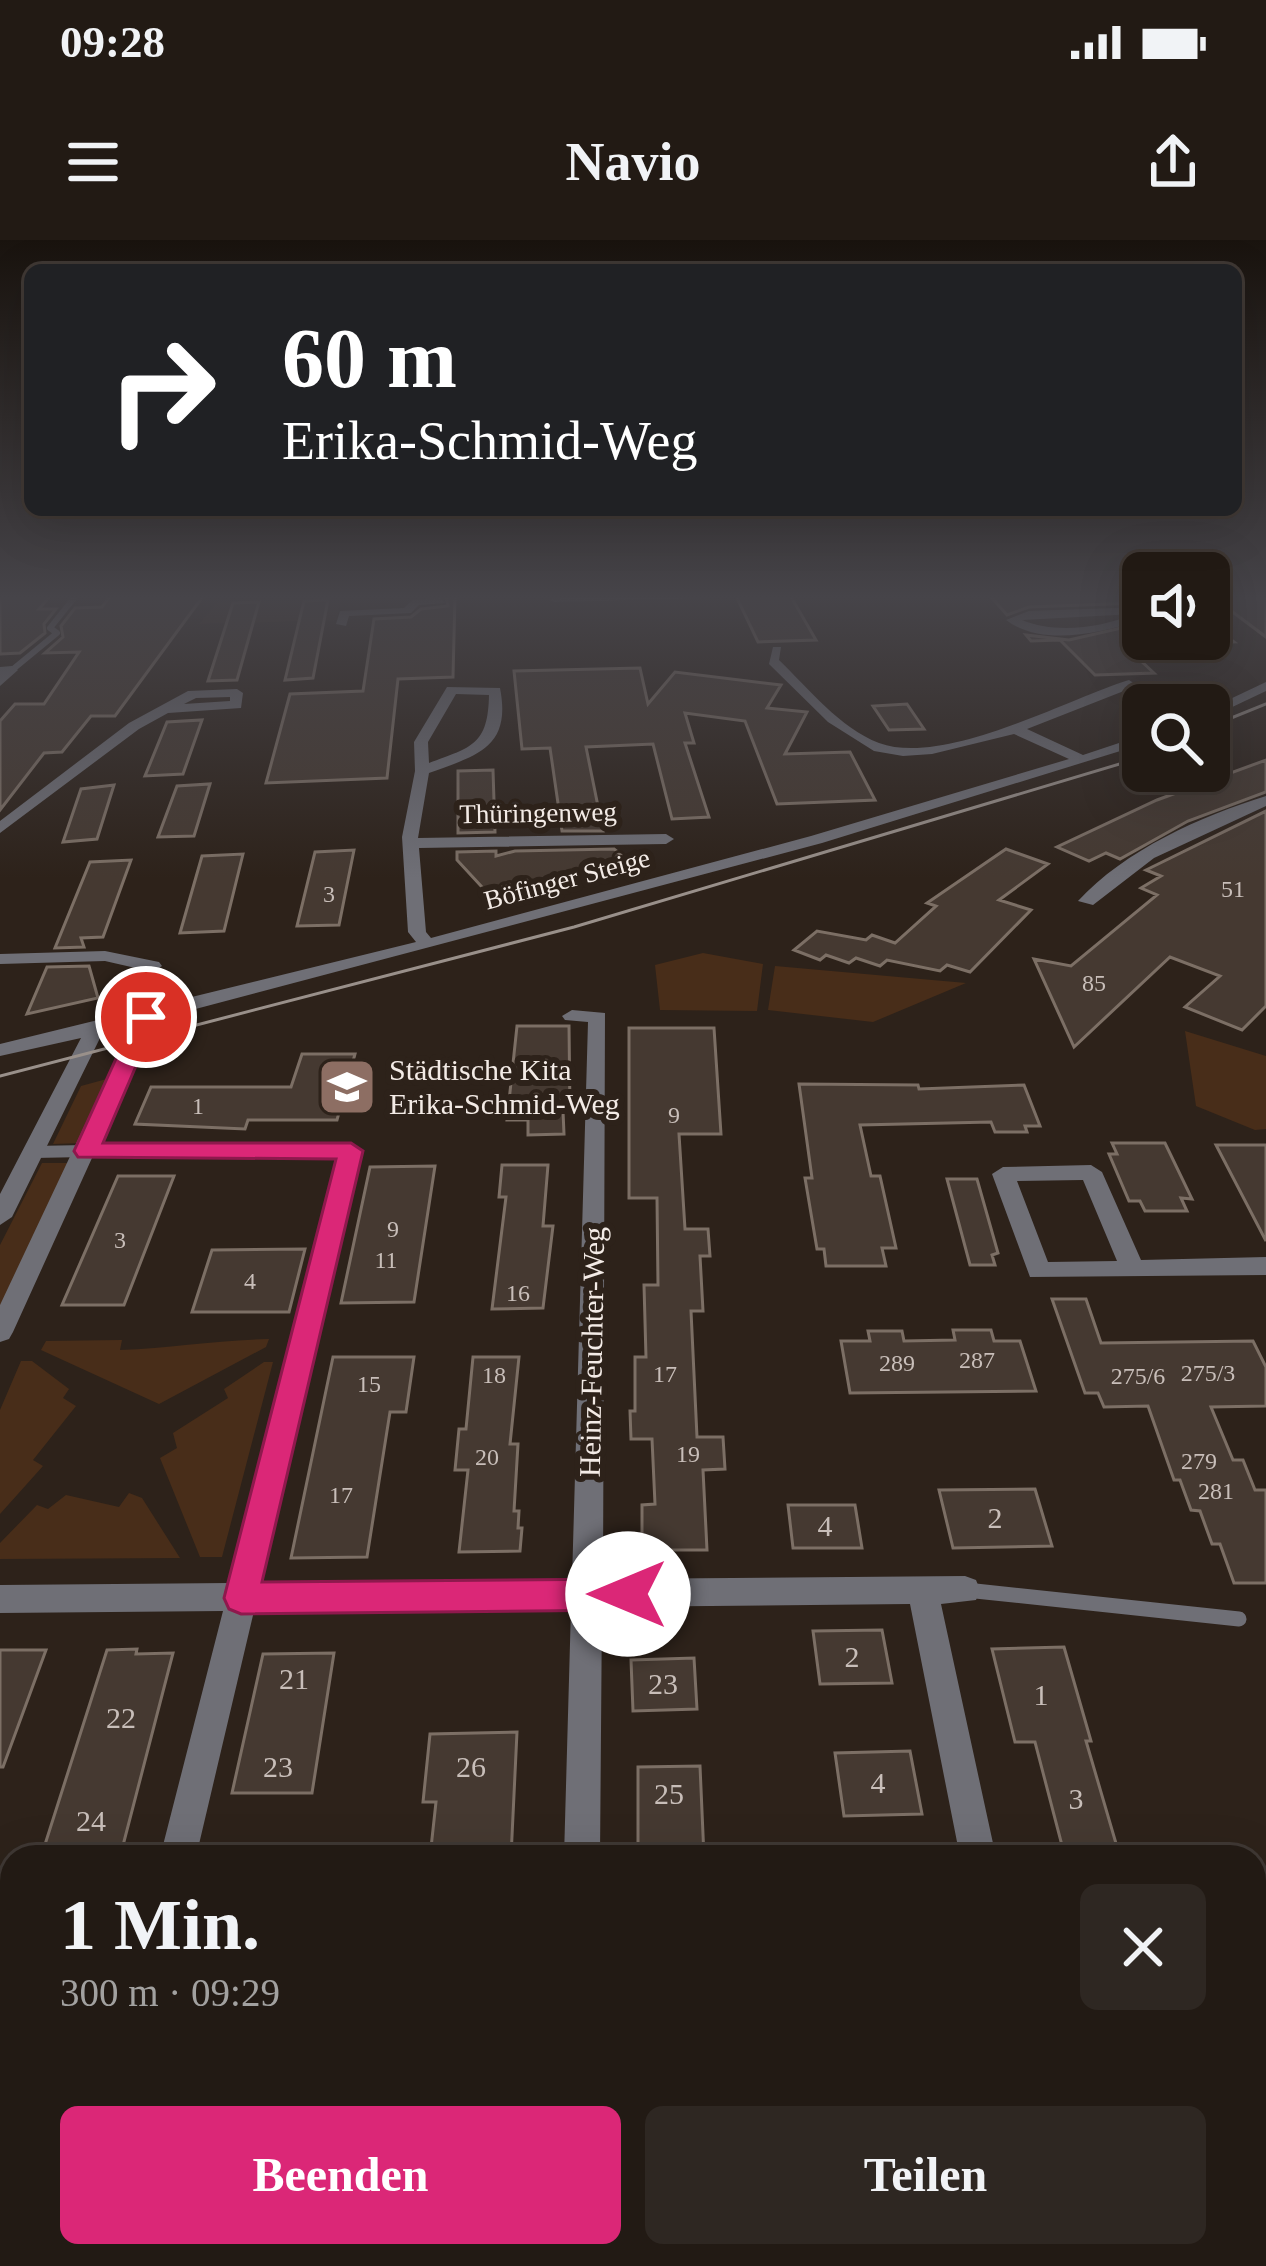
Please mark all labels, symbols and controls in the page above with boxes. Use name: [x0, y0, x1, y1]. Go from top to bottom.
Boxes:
text: 09:28: [60, 17, 165, 67]
icon: menu: [60, 129, 126, 195]
icon: share: [1140, 129, 1206, 195]
text: Navio: [566, 132, 701, 192]
icon: right: [84, 312, 240, 468]
text: 60 m: [282, 312, 457, 405]
text: Erika-Schmid-Weg: [282, 411, 698, 471]
map controls: [1122, 552, 1230, 792]
button: sound: [1122, 552, 1230, 660]
button: search: [1122, 684, 1230, 792]
street label: Thüringenweg: [459, 797, 617, 829]
street label: Böfinger Steige: [481, 842, 653, 916]
house number: 51: [1221, 876, 1245, 902]
house number: 3: [323, 881, 335, 907]
pin: [95, 966, 197, 1068]
house number: 85: [1082, 970, 1106, 996]
icon: arrive: [113, 984, 179, 1050]
place label: Städtische Kita Erika-Schmid-Weg: [389, 1053, 620, 1120]
school or university icon: Städtische Kita Erika-Schmid-Weg: [316, 1056, 378, 1118]
house number: 1: [192, 1093, 204, 1119]
house number: 9: [668, 1102, 680, 1128]
house number: 9: [387, 1216, 399, 1242]
house number: 3: [114, 1227, 126, 1253]
street label: Heinz-Feuchter-Weg: [573, 1227, 610, 1477]
house number: 11: [374, 1247, 398, 1273]
house number: 4: [244, 1268, 256, 1294]
house number: 16: [506, 1280, 530, 1306]
house number: 287: [959, 1347, 995, 1373]
house number: 289: [879, 1350, 915, 1376]
house number: 275/3: [1181, 1360, 1235, 1386]
house number: 17: [653, 1361, 677, 1387]
house number: 18: [482, 1362, 506, 1388]
house number: 275/6: [1111, 1363, 1165, 1389]
house number: 15: [357, 1371, 381, 1397]
house number: 19: [676, 1441, 700, 1467]
house number: 20: [475, 1444, 499, 1470]
house number: 279: [1181, 1448, 1217, 1474]
house number: 281: [1198, 1478, 1234, 1504]
house number: 17: [329, 1482, 353, 1508]
house number: 2: [988, 1501, 1003, 1534]
house number: 4: [818, 1509, 833, 1542]
position arrow: [565, 1531, 691, 1657]
house number: 2: [845, 1640, 860, 1673]
house number: 21: [279, 1662, 309, 1695]
house number: 23: [648, 1667, 678, 1700]
house number: 1: [1034, 1678, 1049, 1711]
house number: 22: [106, 1701, 136, 1734]
house number: 23: [263, 1750, 293, 1783]
house number: 26: [456, 1750, 486, 1783]
house number: 4: [871, 1766, 886, 1799]
house number: 25: [654, 1777, 684, 1810]
house number: 3: [1069, 1782, 1084, 1815]
house number: 24: [76, 1804, 106, 1837]
button: close: [1080, 1884, 1206, 2010]
text: 1 Min.: [60, 1885, 260, 1965]
text: 300 m · 09:29: [60, 1971, 280, 2014]
button: Beenden: [60, 2106, 621, 2244]
button: Teilen: [645, 2106, 1206, 2244]

